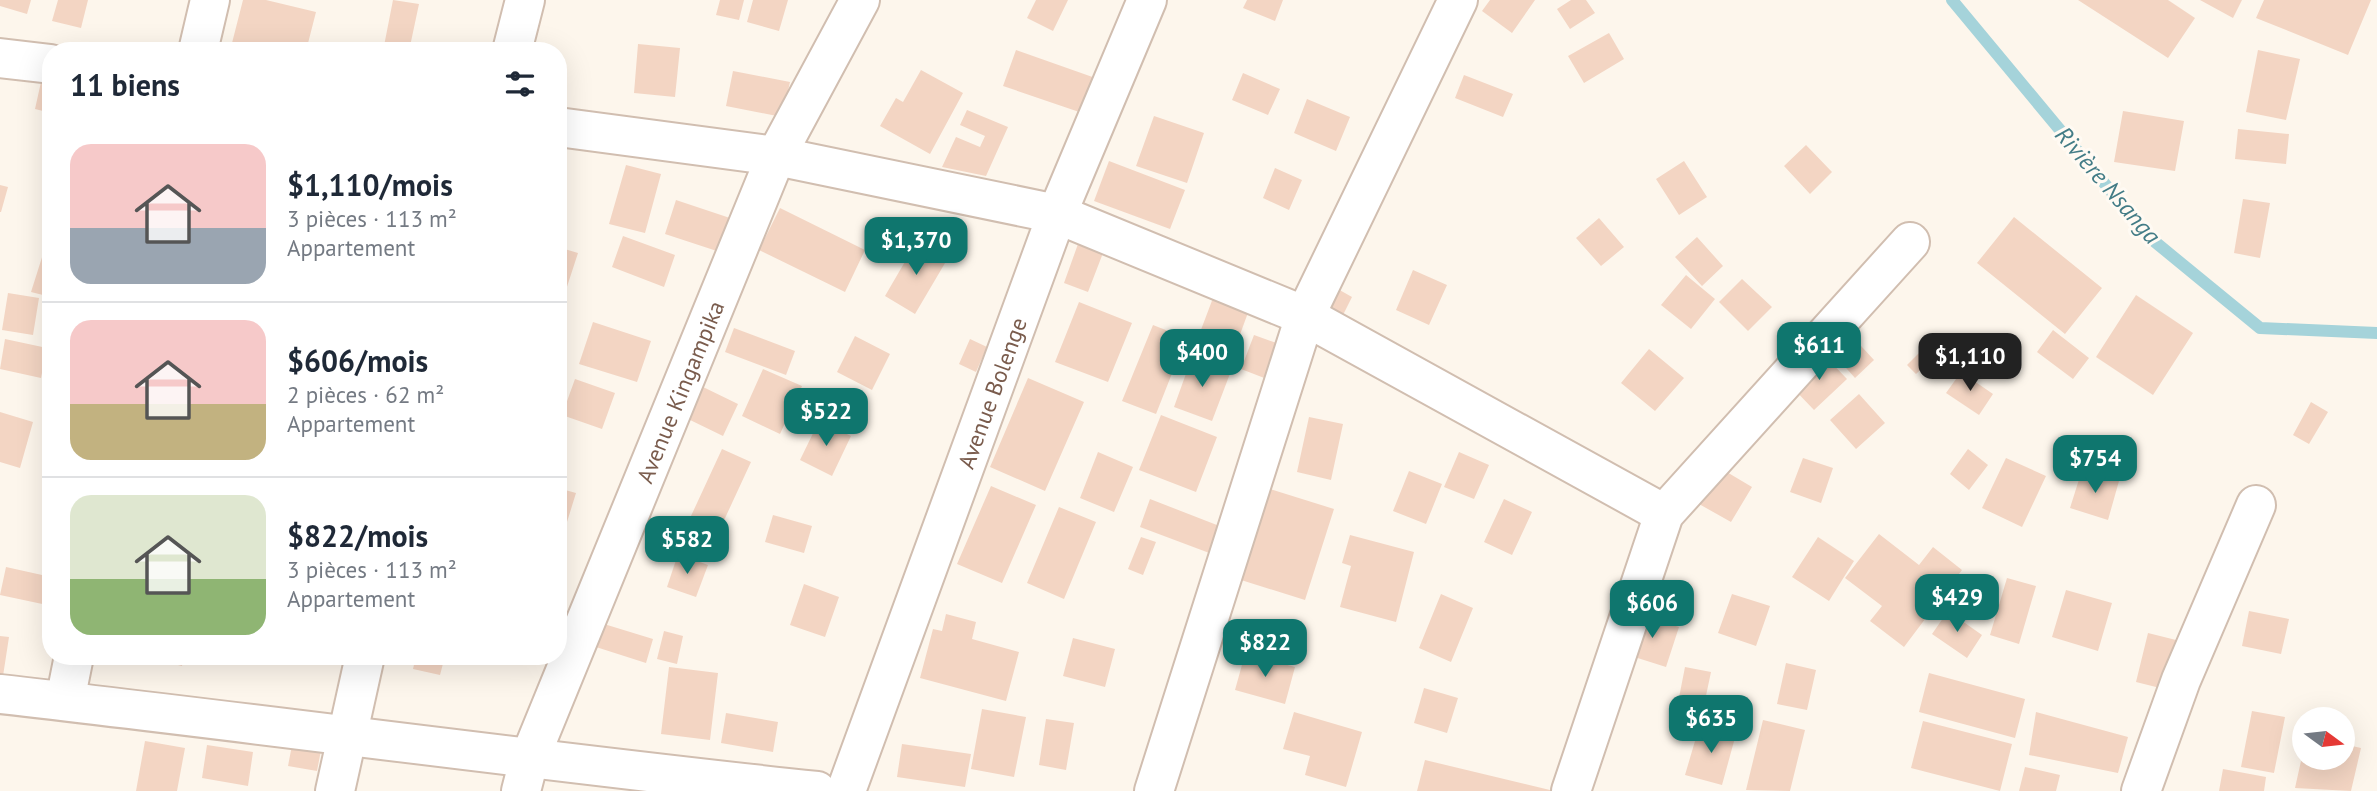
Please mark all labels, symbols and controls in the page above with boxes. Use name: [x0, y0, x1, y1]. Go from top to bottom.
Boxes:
text: 11 biens: [70, 65, 180, 104]
icon: filters: [501, 65, 539, 103]
water label: Rivière Nsanga: [2048, 120, 2168, 250]
text: $1,110/mois: [287, 165, 453, 204]
icon: home: [126, 172, 210, 256]
text: 3 pièces · 113 m²: [287, 204, 457, 233]
pin: $1,370: [859, 218, 973, 277]
text: $1,370: [880, 225, 952, 254]
text: Appartement: [287, 233, 415, 262]
street label: Avenue Kingampika: [629, 296, 730, 487]
street label: Avenue Bolenge: [951, 313, 1033, 472]
pin: $611: [1778, 322, 1860, 382]
pin: $400: [1161, 330, 1243, 389]
text: $611: [1793, 330, 1845, 359]
pin: $1,110: [1913, 334, 2027, 393]
text: $400: [1176, 337, 1228, 366]
text: $606/mois: [287, 341, 428, 380]
text: $1,110: [1934, 341, 2006, 370]
icon: home: [126, 348, 210, 432]
text: 2 pièces · 62 m²: [287, 380, 444, 409]
pin: $522: [785, 388, 867, 448]
text: $522: [800, 396, 852, 425]
text: Appartement: [287, 409, 415, 438]
pin: $754: [2054, 435, 2136, 495]
text: $754: [2069, 443, 2121, 472]
text: $822/mois: [287, 516, 428, 555]
pin: $582: [646, 516, 728, 576]
icon: home: [126, 523, 210, 607]
text: $582: [661, 524, 713, 553]
text: 3 pièces · 113 m²: [287, 555, 457, 584]
pin: $429: [1916, 574, 1998, 634]
pin: $606: [1611, 580, 1693, 640]
text: $429: [1931, 582, 1983, 611]
text: Appartement: [287, 584, 415, 613]
text: $606: [1626, 588, 1678, 617]
pin: $822: [1224, 620, 1306, 679]
text: $822: [1239, 627, 1291, 656]
pin: $635: [1670, 696, 1752, 755]
text: $635: [1685, 703, 1737, 732]
north arrow: [2292, 707, 2356, 770]
map controls: [2292, 707, 2355, 770]

